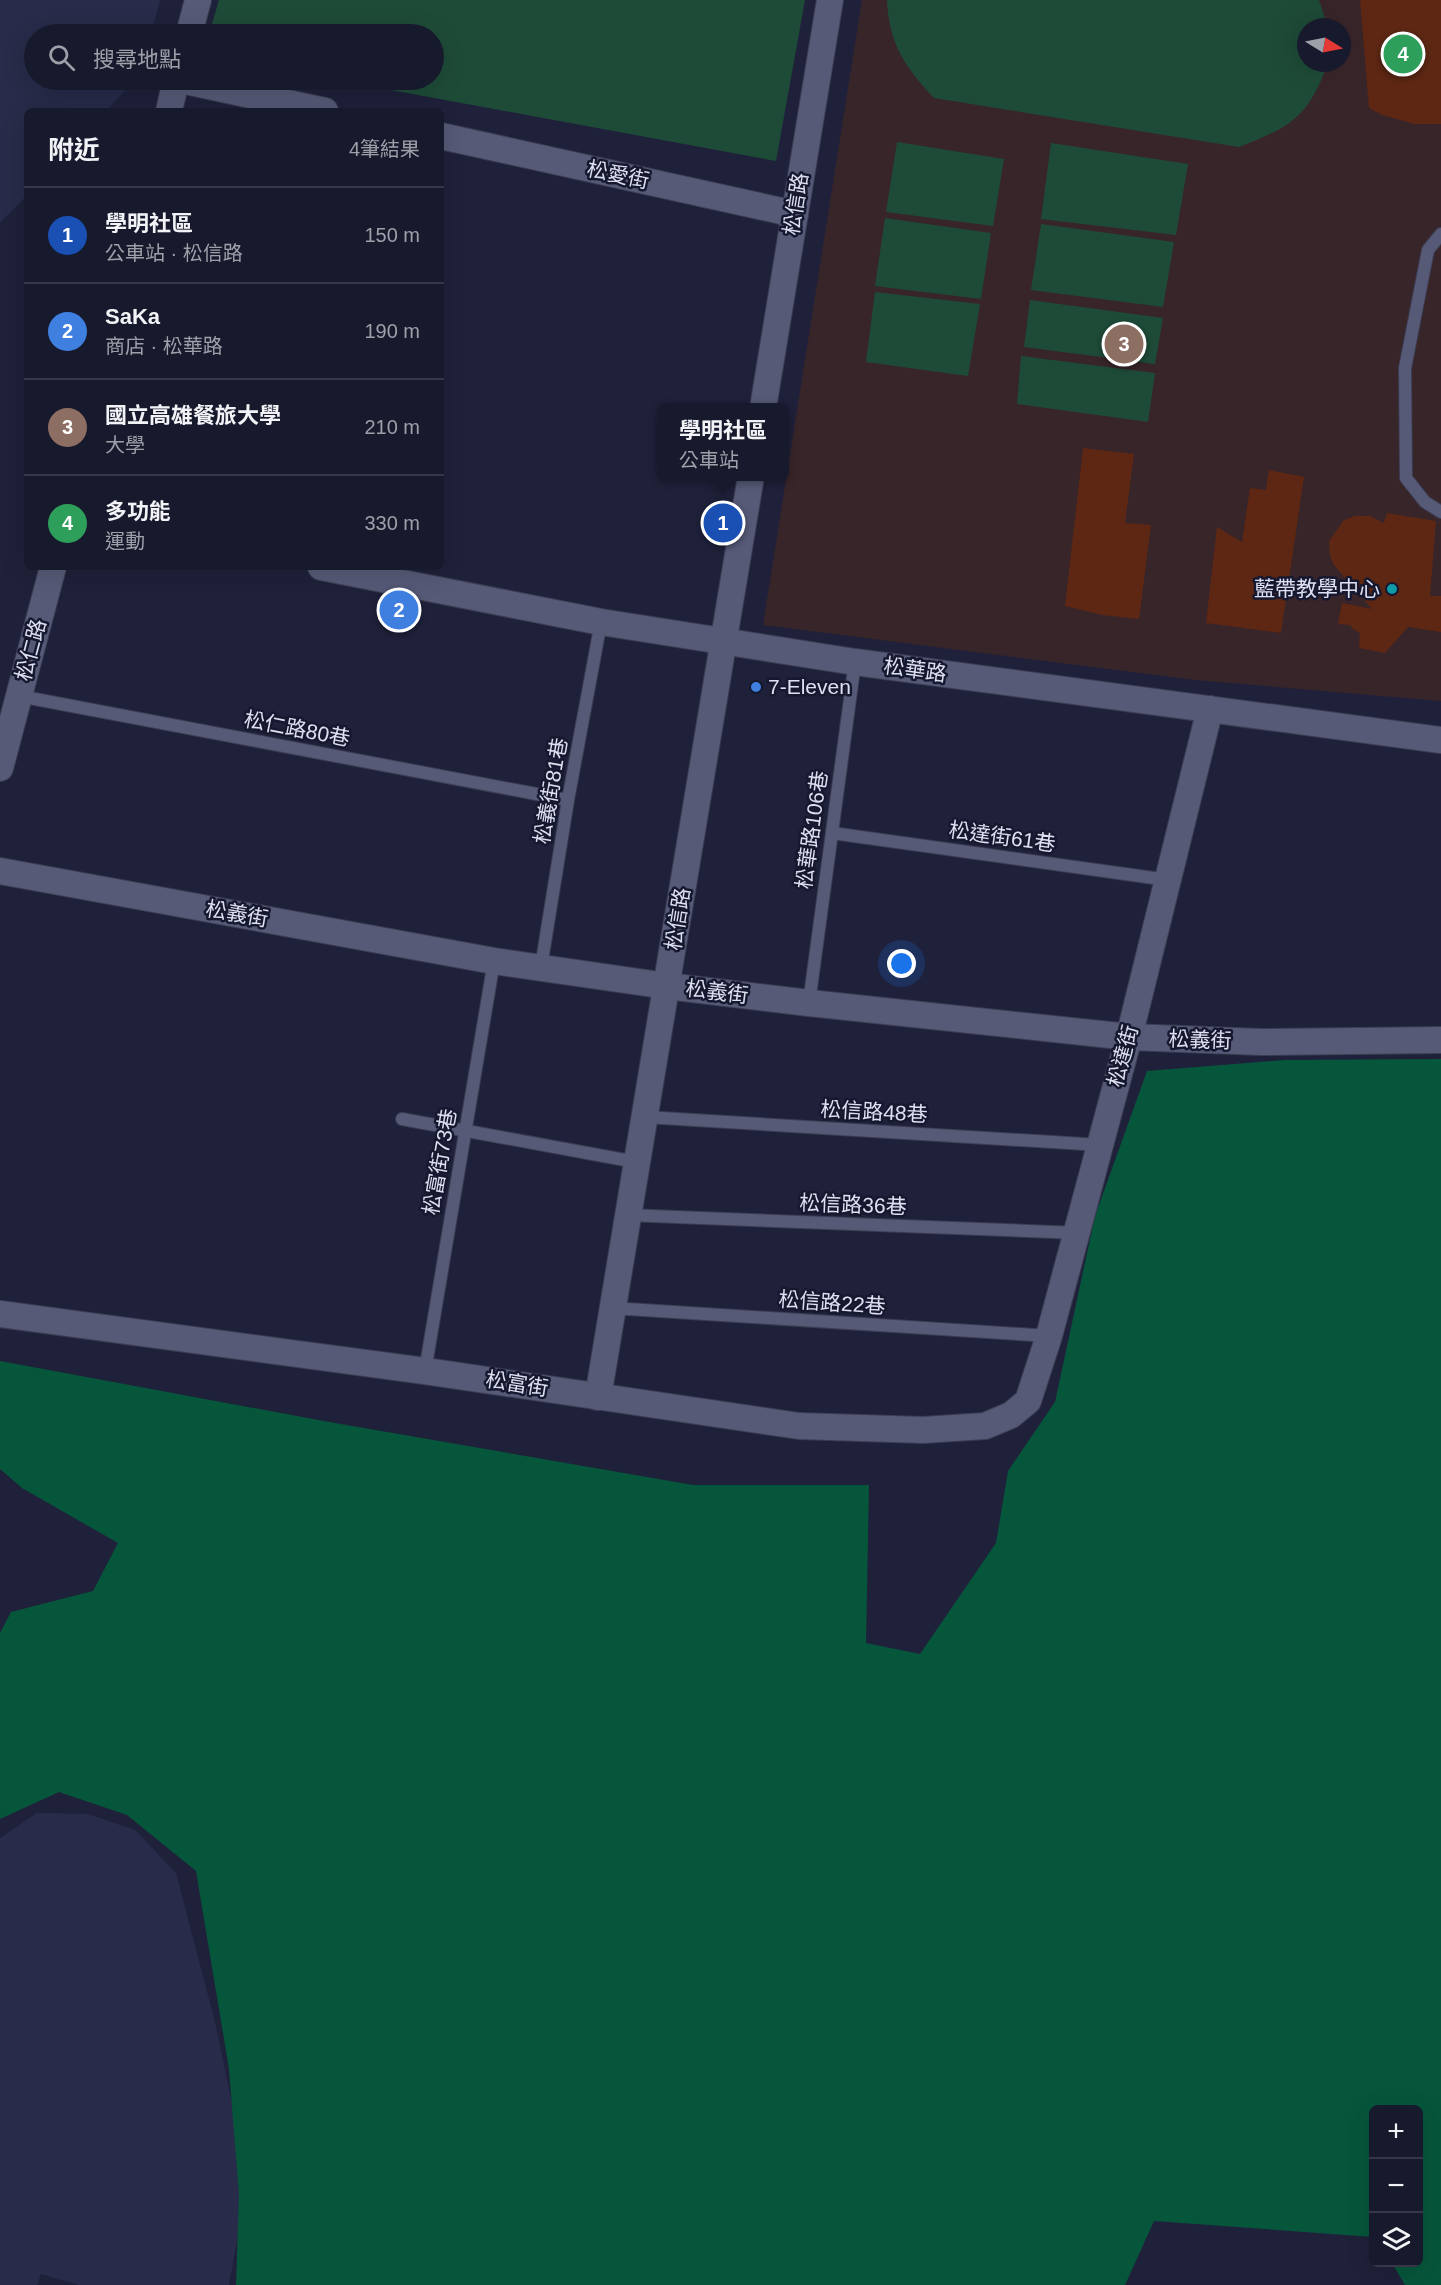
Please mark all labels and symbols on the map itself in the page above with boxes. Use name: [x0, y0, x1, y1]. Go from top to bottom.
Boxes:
north arrow: [1297, 18, 1351, 72]
pin: 4: [1384, 32, 1422, 76]
street label: 松愛街: [585, 157, 651, 192]
street label: 松信路: [779, 171, 812, 237]
pin: 3: [1104, 322, 1144, 366]
pin: 1: [704, 500, 742, 546]
place label: 藍帶教學中心: [1254, 577, 1380, 600]
marker: 藍帶教學中心: [1385, 582, 1399, 596]
pin: 2: [380, 588, 418, 632]
street label: 松仁路: [11, 616, 50, 683]
street label: 松華路: [882, 654, 948, 685]
place label: 7-Eleven: [768, 675, 851, 698]
marker: 7-Eleven: [749, 680, 763, 694]
street label: 松仁路80巷: [242, 707, 352, 750]
street label: 松義街81巷: [530, 736, 571, 846]
street label: 松華路106巷: [792, 769, 831, 890]
street label: 松達街61巷: [947, 818, 1057, 855]
street label: 松信路: [661, 886, 694, 952]
street label: 松義街: [204, 897, 270, 930]
your location: [887, 949, 916, 978]
street label: 松義街: [684, 976, 750, 1007]
street label: 松達街: [1103, 1022, 1142, 1089]
street label: 松義街: [1168, 1027, 1232, 1052]
street label: 松信路48巷: [820, 1097, 928, 1126]
street label: 松富街73巷: [419, 1107, 460, 1217]
street label: 松信路36巷: [799, 1191, 907, 1218]
street label: 松信路22巷: [778, 1287, 886, 1318]
street label: 松富街: [484, 1367, 550, 1400]

